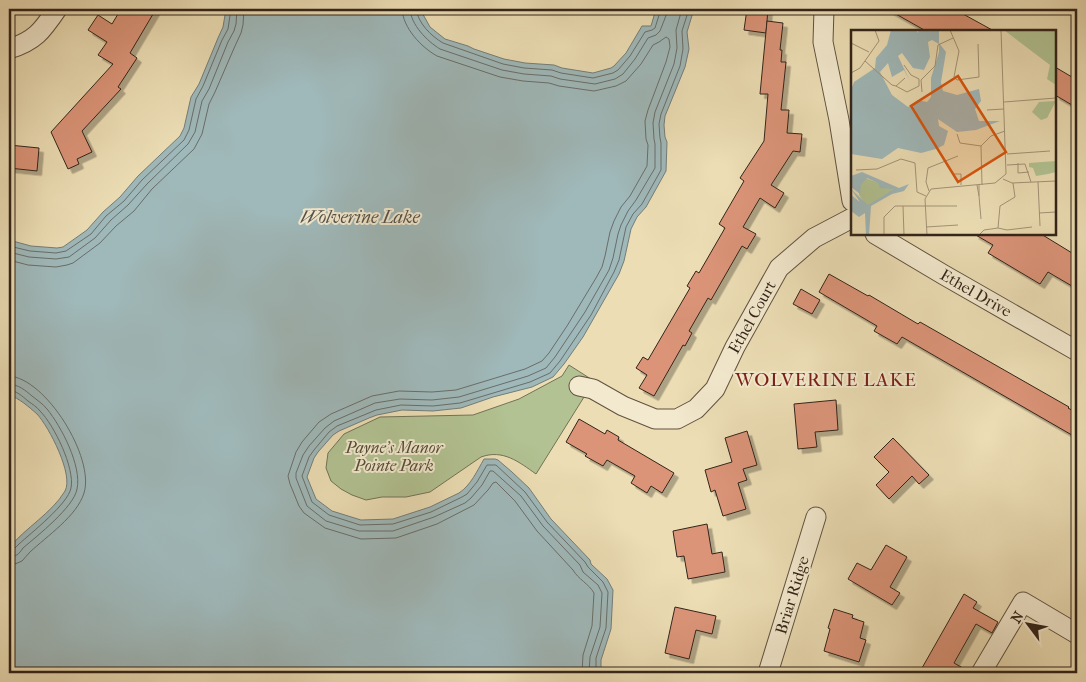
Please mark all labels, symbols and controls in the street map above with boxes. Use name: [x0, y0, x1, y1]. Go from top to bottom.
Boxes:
inset map: [851, 30, 1056, 235]
water label: Wolverine Lake: [300, 207, 420, 228]
street label: Ethel Drive: [937, 265, 1015, 321]
street label: Ethel Court: [724, 277, 780, 357]
district label: WOLVERINE LAKE: [734, 369, 917, 391]
park label: Payne's Manor Pointe Park: [344, 438, 444, 475]
street label: Briar Ridge: [771, 553, 813, 636]
north arrow: [1004, 600, 1054, 650]
text: N: [1007, 608, 1028, 626]

